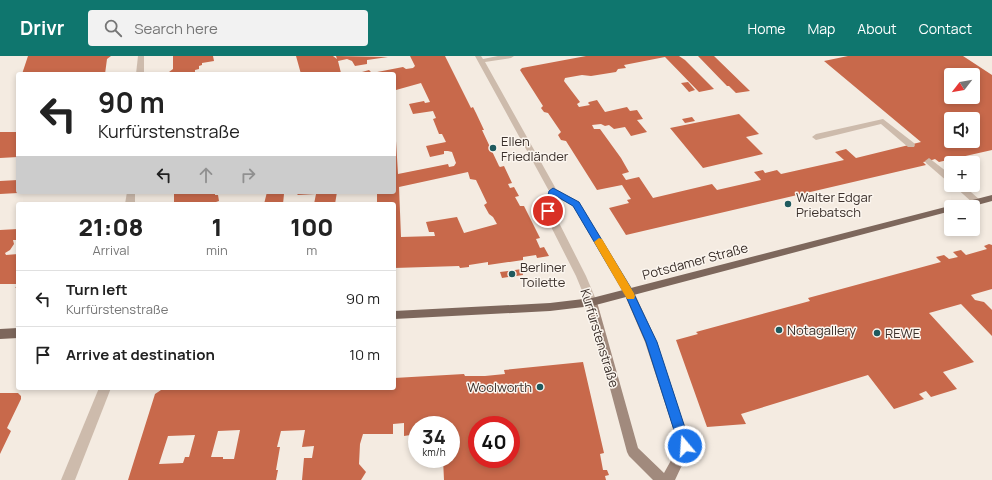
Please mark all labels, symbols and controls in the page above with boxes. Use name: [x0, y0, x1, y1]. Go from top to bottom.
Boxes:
search box: [88, 10, 368, 46]
text: Drivr: [20, 15, 64, 41]
icon: search: [102, 17, 124, 39]
text: Search here: [134, 18, 218, 39]
text: Home: [748, 19, 785, 38]
text: Map: [807, 19, 835, 38]
text: About: [857, 19, 897, 38]
text: Contact: [919, 19, 972, 38]
north arrow: [944, 68, 980, 104]
map controls: [944, 68, 980, 236]
text: 90 m: [98, 83, 165, 121]
icon: left: [32, 88, 84, 140]
button: sound: [944, 112, 980, 148]
text: Kurfürstenstraße: [98, 119, 240, 143]
place label: Ellen Friedländer: [501, 132, 569, 165]
marker: Ellen Friedländer: [488, 143, 498, 153]
button: +: [944, 156, 980, 192]
icon: left: [153, 164, 175, 186]
icon: ahead: [195, 164, 217, 186]
icon: right: [237, 164, 259, 186]
place label: Walter Edgar Priebatsch: [796, 188, 873, 221]
pin: [531, 194, 565, 228]
marker: Walter Edgar Priebatsch: [783, 199, 793, 209]
icon: arrive: [537, 200, 559, 222]
button: −: [944, 200, 980, 236]
text: 21:08: [78, 210, 144, 243]
text: 1: [211, 210, 222, 243]
text: 100: [290, 210, 334, 243]
street label: Potsdamer Straße: [640, 238, 750, 284]
text: Arrival: [92, 241, 130, 259]
text: min: [206, 241, 228, 259]
text: m: [306, 241, 317, 259]
place label: Berliner Toilette: [520, 258, 567, 291]
marker: Berliner Toilette: [507, 269, 517, 279]
text: Turn left: [66, 279, 128, 300]
street label: Kurfürstenstraße: [576, 286, 624, 390]
icon: left: [32, 288, 54, 310]
text: 90 m: [346, 288, 380, 309]
text: Kurfürstenstraße: [66, 300, 168, 318]
place label: Notagallery: [787, 321, 856, 339]
place label: REWE: [885, 324, 920, 342]
marker: Notagallery: [774, 325, 784, 335]
marker: REWE: [872, 328, 882, 338]
icon: arrive: [32, 344, 54, 366]
text: Arrive at destination: [66, 344, 215, 365]
text: 10 m: [349, 344, 380, 365]
place label: Woolworth: [467, 378, 532, 396]
marker: Woolworth: [535, 382, 545, 392]
speed limit sign: 40: [468, 416, 520, 468]
text: 34: [422, 423, 446, 450]
position arrow: [664, 425, 706, 467]
text: km/h: [422, 445, 446, 459]

